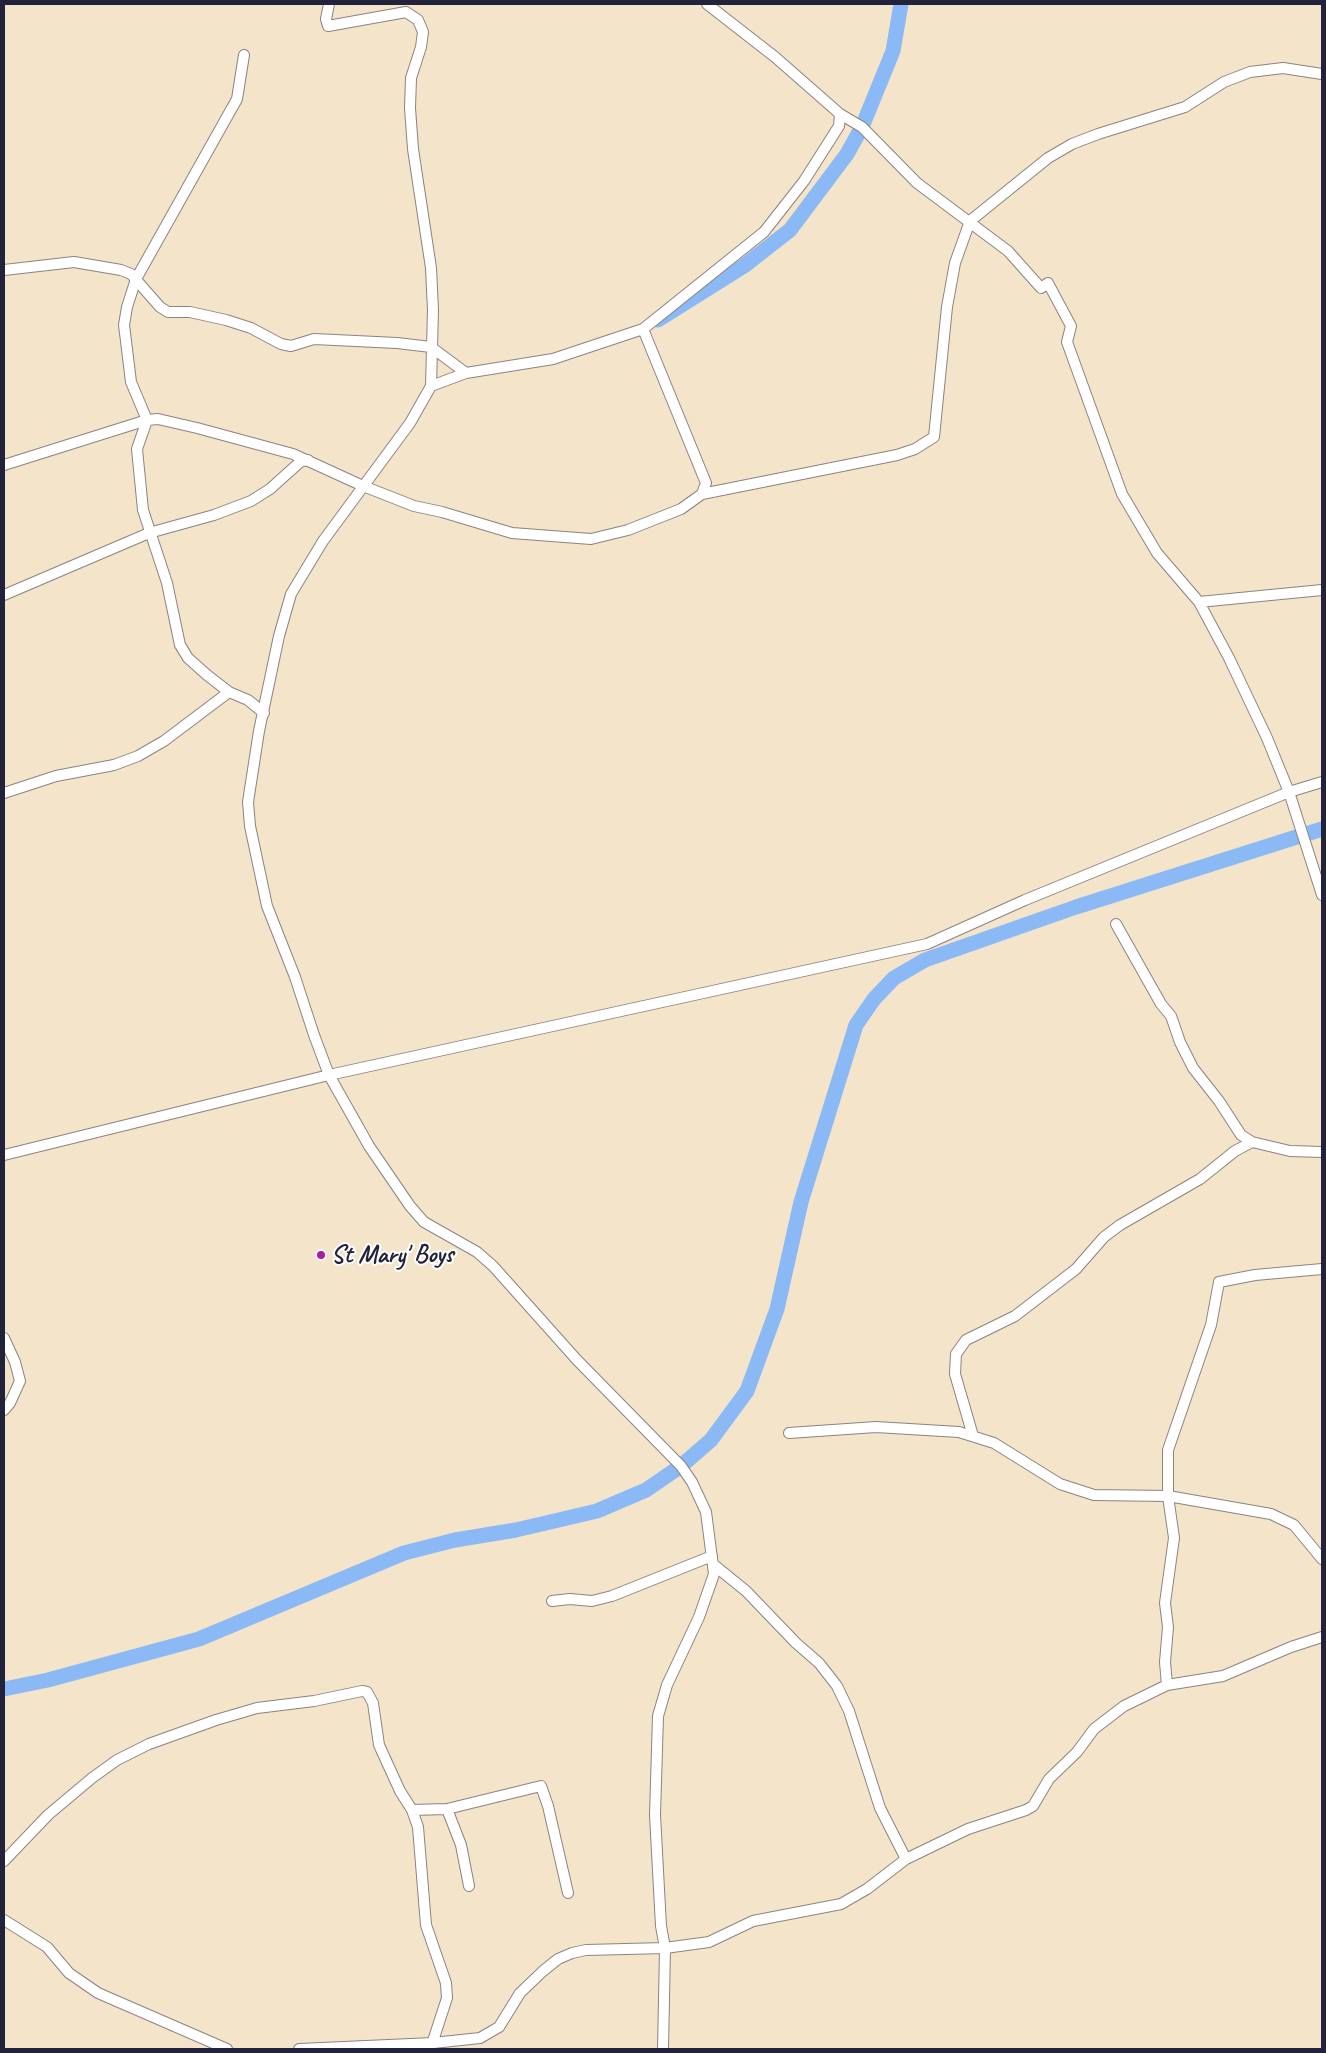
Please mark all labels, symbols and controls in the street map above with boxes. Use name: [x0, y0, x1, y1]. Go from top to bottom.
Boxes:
place label: St Mary' Boys: [331, 1240, 453, 1270]
marker: St Mary' Boys: [315, 1249, 327, 1261]

